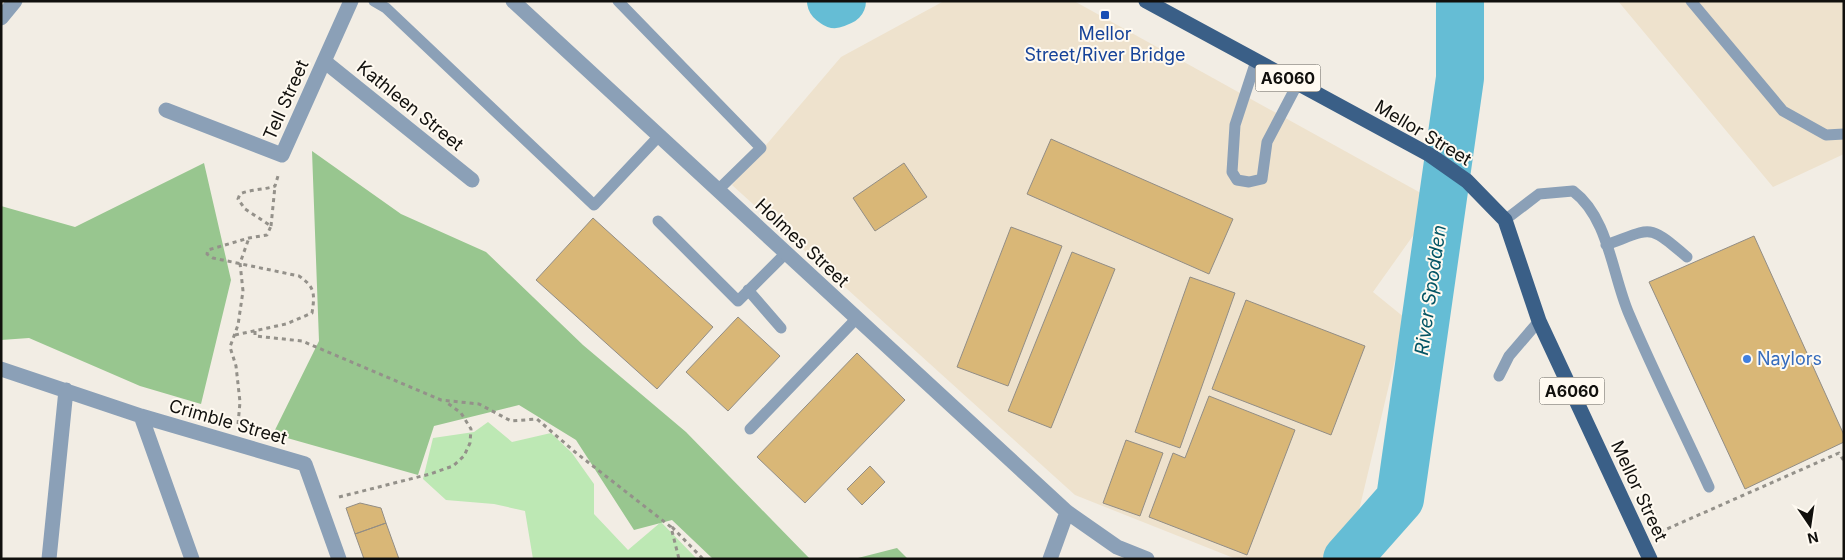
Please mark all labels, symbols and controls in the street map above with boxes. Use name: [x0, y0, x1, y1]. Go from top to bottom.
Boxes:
marker: Mellor Street/River Bridge: [1099, 9, 1111, 21]
place label: Mellor Street/River Bridge: [1024, 23, 1186, 65]
street label: Tell Street: [259, 56, 313, 143]
street label: Kathleen Street: [353, 56, 468, 155]
road number: A6060: [1256, 64, 1320, 92]
street label: Mellor Street: [1371, 96, 1475, 170]
street label: Holmes Street: [751, 194, 854, 291]
water label: River Spodden: [1410, 223, 1451, 357]
place label: Naylors: [1757, 348, 1822, 369]
marker: Naylors: [1741, 353, 1753, 365]
road number: A6060: [1540, 378, 1604, 404]
street label: Crimble Street: [167, 395, 290, 448]
street label: Mellor Street: [1607, 437, 1672, 545]
north arrow: [1785, 500, 1835, 550]
text: N: [1806, 529, 1820, 548]

